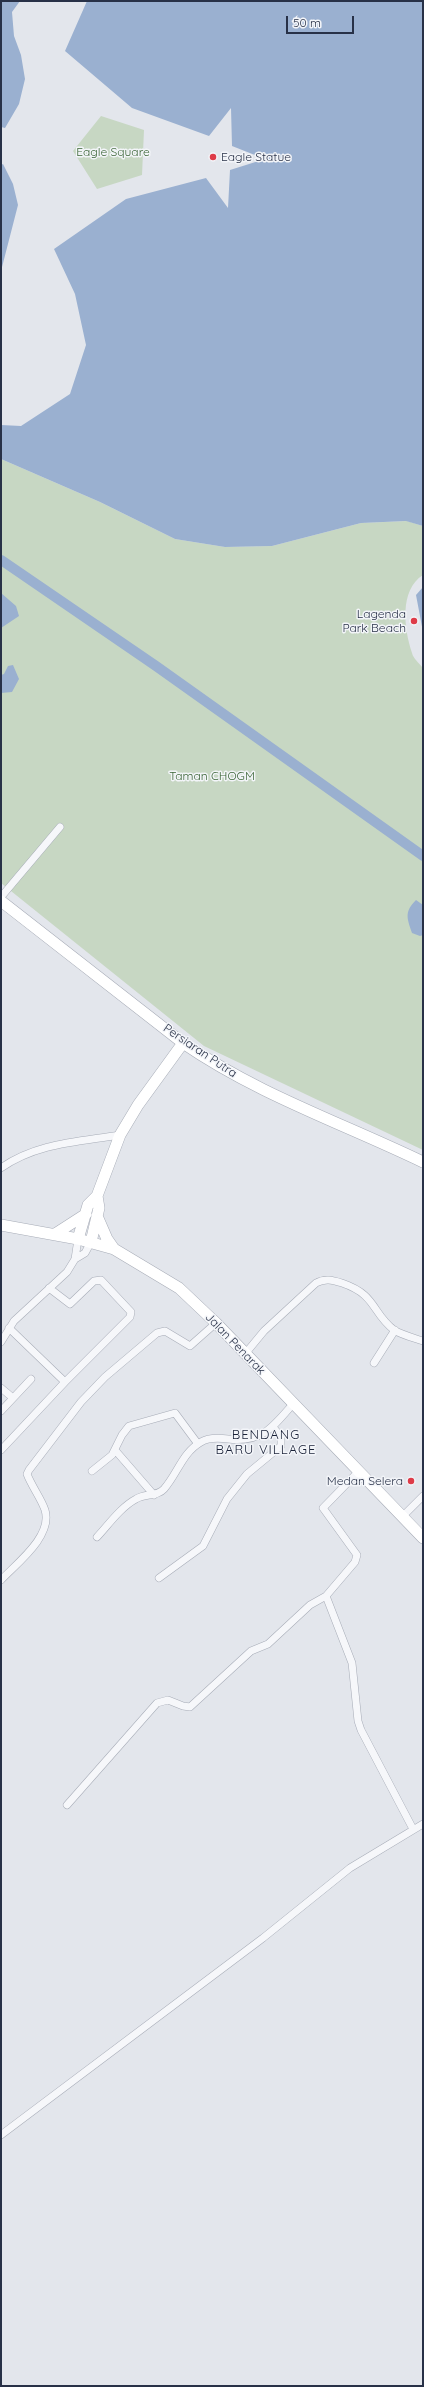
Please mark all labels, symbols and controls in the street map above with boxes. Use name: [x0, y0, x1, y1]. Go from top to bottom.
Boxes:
scale bar: [288, 8, 356, 34]
text: 50 m: [293, 15, 321, 30]
park label: Eagle Square: [76, 145, 150, 159]
place label: Eagle Statue: [221, 150, 291, 164]
marker: Eagle Statue: [208, 152, 218, 162]
place label: Lagenda Park Beach: [342, 607, 406, 635]
marker: Lagenda Park Beach: [409, 616, 419, 626]
park label: Taman CHOGM: [169, 769, 255, 783]
street label: Persiaran Putra: [160, 1021, 240, 1081]
street label: Jalan Penarak: [202, 1310, 268, 1378]
district label: BENDANG BARU VILLAGE: [216, 1427, 316, 1458]
place label: Medan Selera: [327, 1474, 403, 1488]
marker: Medan Selera: [406, 1476, 416, 1486]

